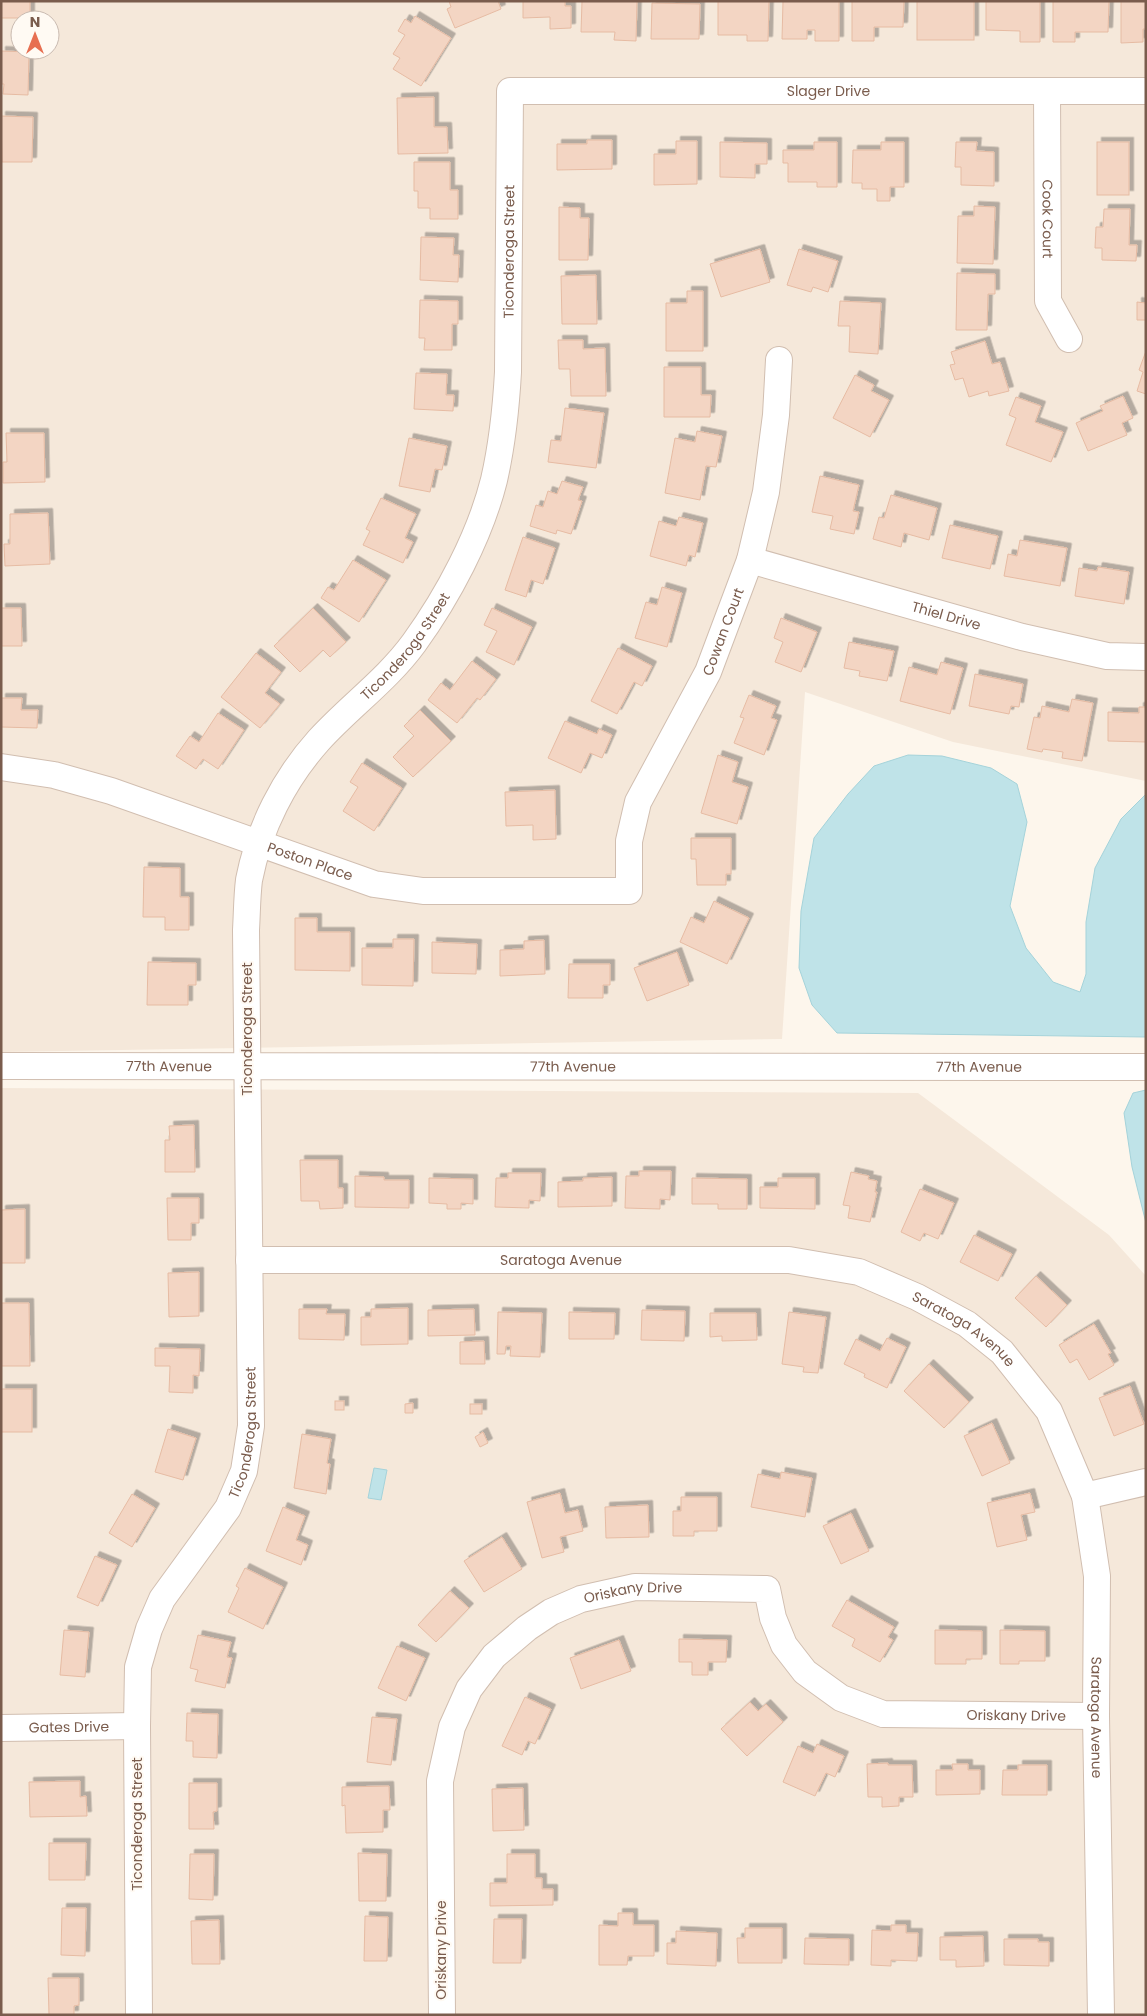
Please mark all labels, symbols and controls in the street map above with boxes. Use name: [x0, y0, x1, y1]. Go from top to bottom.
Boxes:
north arrow: [10, 10, 60, 60]
text: N: [30, 12, 40, 32]
street label: Slager Drive: [787, 81, 870, 101]
street label: Cook Court: [1037, 180, 1058, 258]
street label: Ticonderoga Street: [498, 185, 519, 318]
street label: Cowan Court: [698, 585, 749, 679]
street label: Ticonderoga Street: [356, 589, 455, 705]
street label: Thiel Drive: [909, 596, 983, 635]
street label: Poston Place: [265, 837, 356, 886]
street label: Ticonderoga Street: [237, 962, 257, 1096]
street label: 77th Avenue: [126, 1056, 212, 1076]
street label: 77th Avenue: [530, 1056, 616, 1077]
street label: 77th Avenue: [936, 1057, 1022, 1077]
street label: Saratoga Avenue: [500, 1250, 622, 1270]
street label: Saratoga Avenue: [909, 1286, 1020, 1371]
street label: Ticonderoga Street: [223, 1367, 261, 1501]
street label: Oriskany Drive: [582, 1577, 683, 1608]
street label: Saratoga Avenue: [1086, 1657, 1107, 1779]
street label: Oriskany Drive: [966, 1705, 1066, 1726]
street label: Gates Drive: [29, 1716, 110, 1738]
street label: Ticonderoga Street: [127, 1757, 147, 1891]
street label: Oriskany Drive: [431, 1900, 451, 2000]

